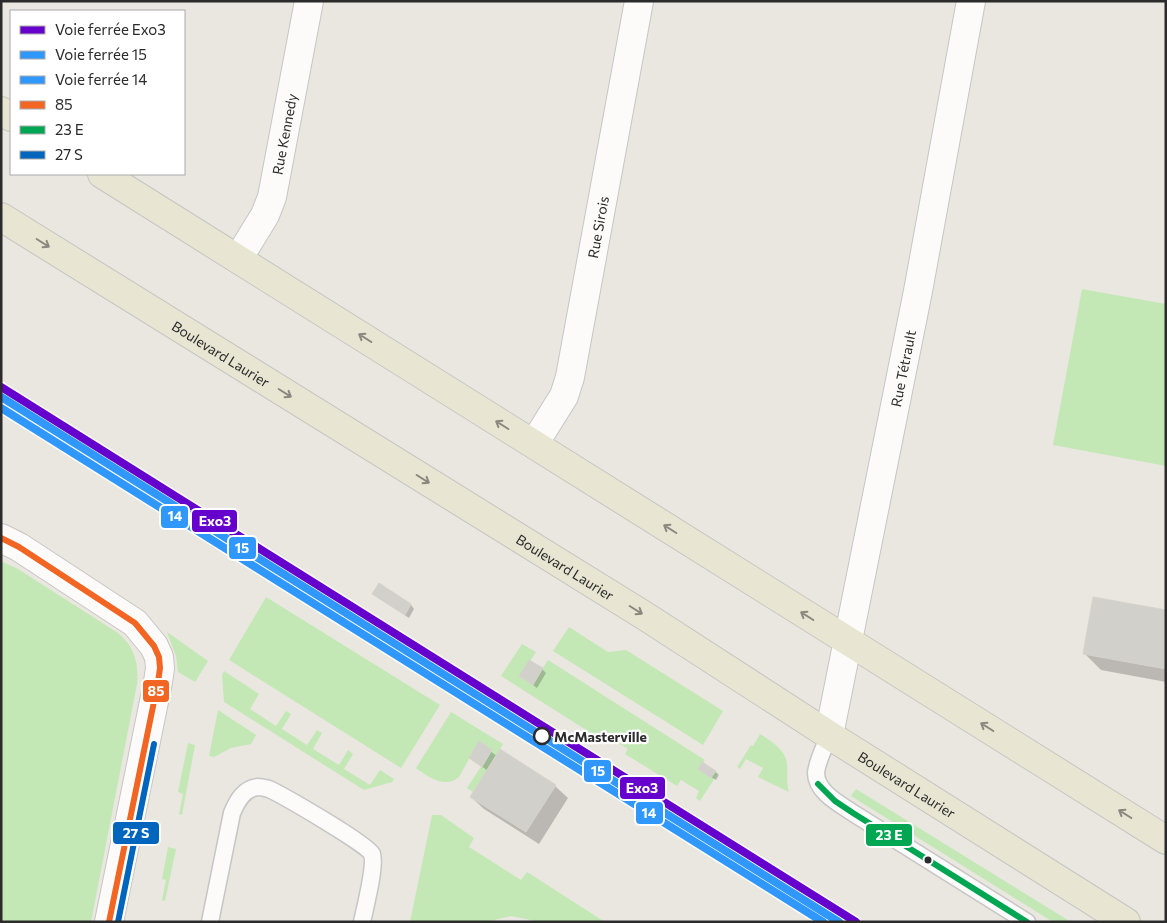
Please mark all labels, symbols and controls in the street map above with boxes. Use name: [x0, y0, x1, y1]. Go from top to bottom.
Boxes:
legend: [10, 10, 185, 175]
text: Voie ferrée Exo3: [55, 20, 166, 38]
text: Voie ferrée 15: [55, 45, 147, 63]
text: Voie ferrée 14: [55, 70, 147, 88]
street label: Rue Kennedy: [268, 92, 300, 176]
text: 85: [55, 95, 73, 113]
text: 23 E: [55, 120, 84, 138]
text: 27 S: [55, 145, 83, 163]
street label: Rue Sirois: [583, 195, 612, 259]
one-way arrow: [35, 238, 49, 248]
street label: Boulevard Laurier: [169, 317, 274, 390]
street label: Rue Tétrault: [886, 328, 919, 408]
one-way arrow: [358, 333, 372, 343]
one-way arrow: [278, 388, 292, 398]
one-way arrow: [496, 419, 510, 429]
one-way arrow: [416, 474, 430, 484]
line badge: 14: [160, 505, 189, 529]
text: 14: [168, 507, 183, 524]
line badge: Exo3: [191, 509, 238, 533]
text: Exo3: [199, 512, 231, 529]
one-way arrow: [663, 524, 677, 534]
street label: Boulevard Laurier: [513, 530, 618, 604]
line badge: 15: [228, 536, 257, 560]
text: 15: [235, 539, 249, 556]
one-way arrow: [628, 606, 642, 616]
one-way arrow: [801, 610, 815, 620]
line badge: 85: [142, 679, 170, 703]
text: 85: [148, 682, 164, 699]
one-way arrow: [981, 722, 995, 732]
marker: McMasterville: [533, 727, 551, 745]
place label: McMasterville: [554, 728, 647, 745]
street label: Boulevard Laurier: [855, 747, 959, 821]
line badge: 15: [583, 759, 612, 783]
text: 15: [591, 762, 605, 779]
line badge: Exo3: [619, 776, 666, 800]
text: Exo3: [626, 779, 658, 796]
line badge: 14: [635, 801, 664, 825]
text: 14: [642, 804, 657, 821]
one-way arrow: [1118, 809, 1132, 819]
line badge: 27 S: [112, 821, 160, 845]
line badge: 23 E: [865, 823, 913, 847]
text: 27 S: [123, 824, 149, 841]
text: 23 E: [875, 826, 903, 843]
unlabelled marker: [923, 855, 933, 865]

